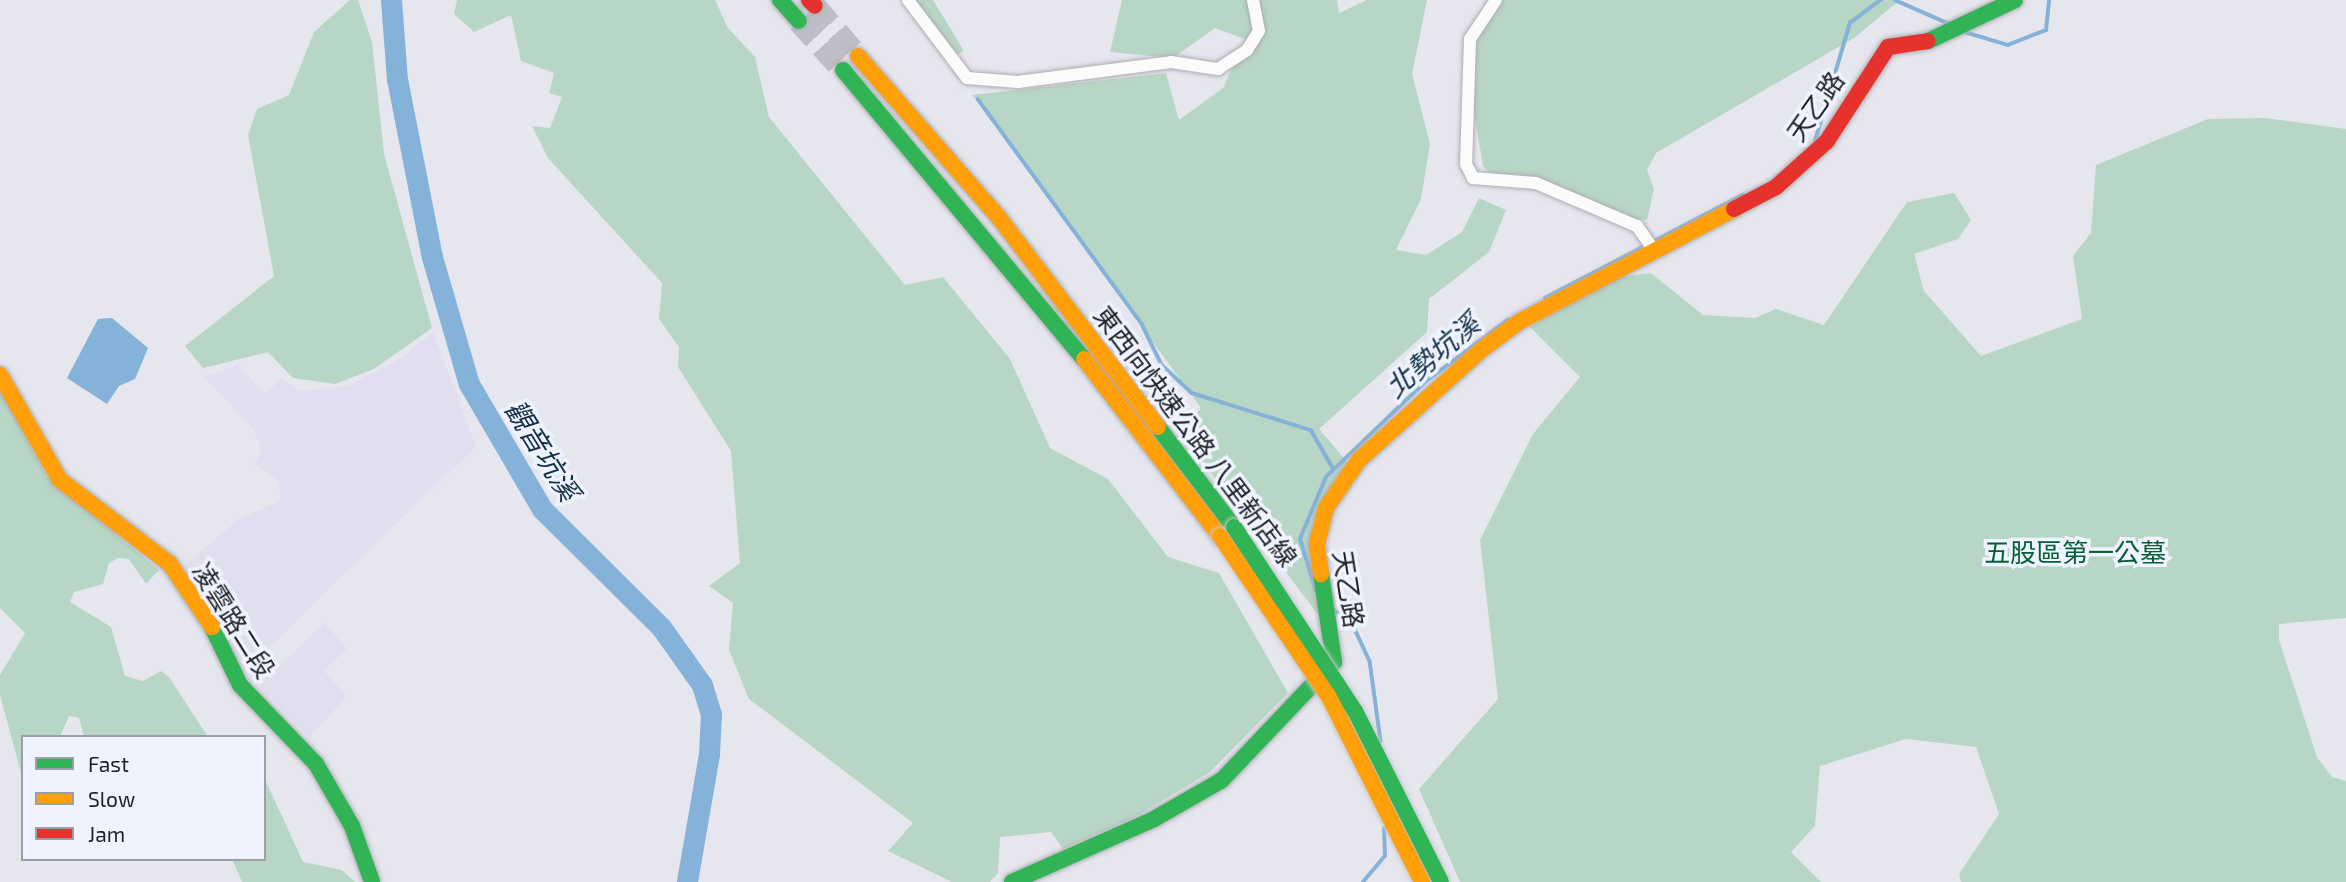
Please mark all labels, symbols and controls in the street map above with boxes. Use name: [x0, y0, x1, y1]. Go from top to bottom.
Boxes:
street label: 天乙路: [1780, 65, 1850, 147]
street label: 東西向快速公路 八里新店線: [1088, 300, 1304, 572]
water label: 北勢坑溪: [1378, 306, 1486, 404]
water label: 觀音坑溪: [499, 394, 587, 506]
park label: 五股區第一公墓: [1984, 536, 2166, 568]
street label: 天乙路: [1327, 548, 1371, 630]
street label: 凌雲路二段: [186, 557, 282, 683]
legend: [21, 735, 266, 861]
text: Fast: [88, 751, 129, 776]
text: Slow: [88, 786, 135, 811]
text: Jam: [88, 821, 125, 846]

